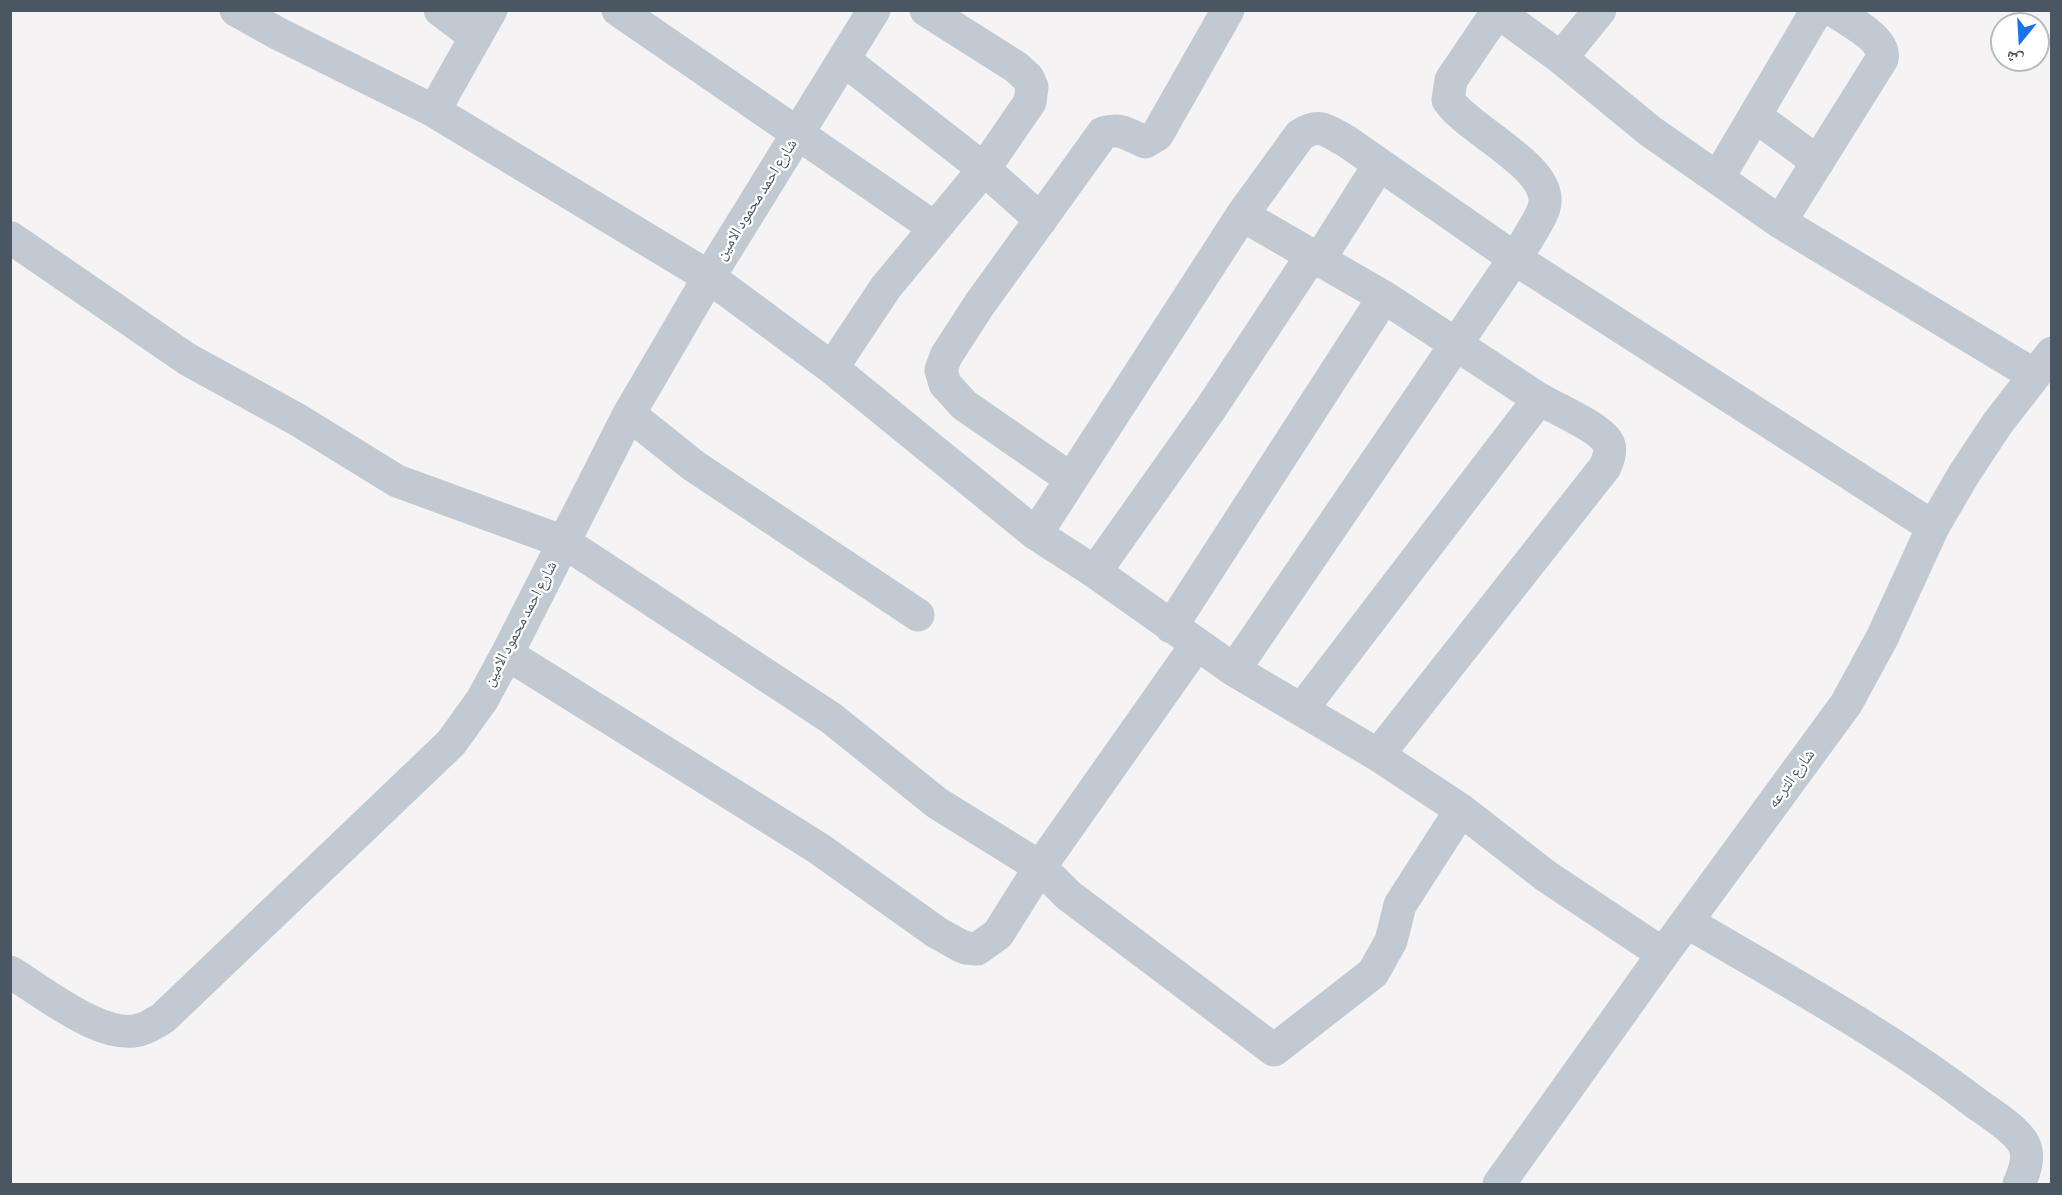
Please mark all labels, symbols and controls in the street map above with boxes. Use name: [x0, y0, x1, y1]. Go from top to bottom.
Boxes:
north arrow: [1990, 12, 2050, 72]
text: ش: [2004, 46, 2026, 69]
street label: شارع احمد محمود الامين: [712, 136, 802, 264]
street label: شارع احمد محمود الامين: [480, 558, 562, 690]
street label: شارع الترعه: [1764, 746, 1820, 812]

